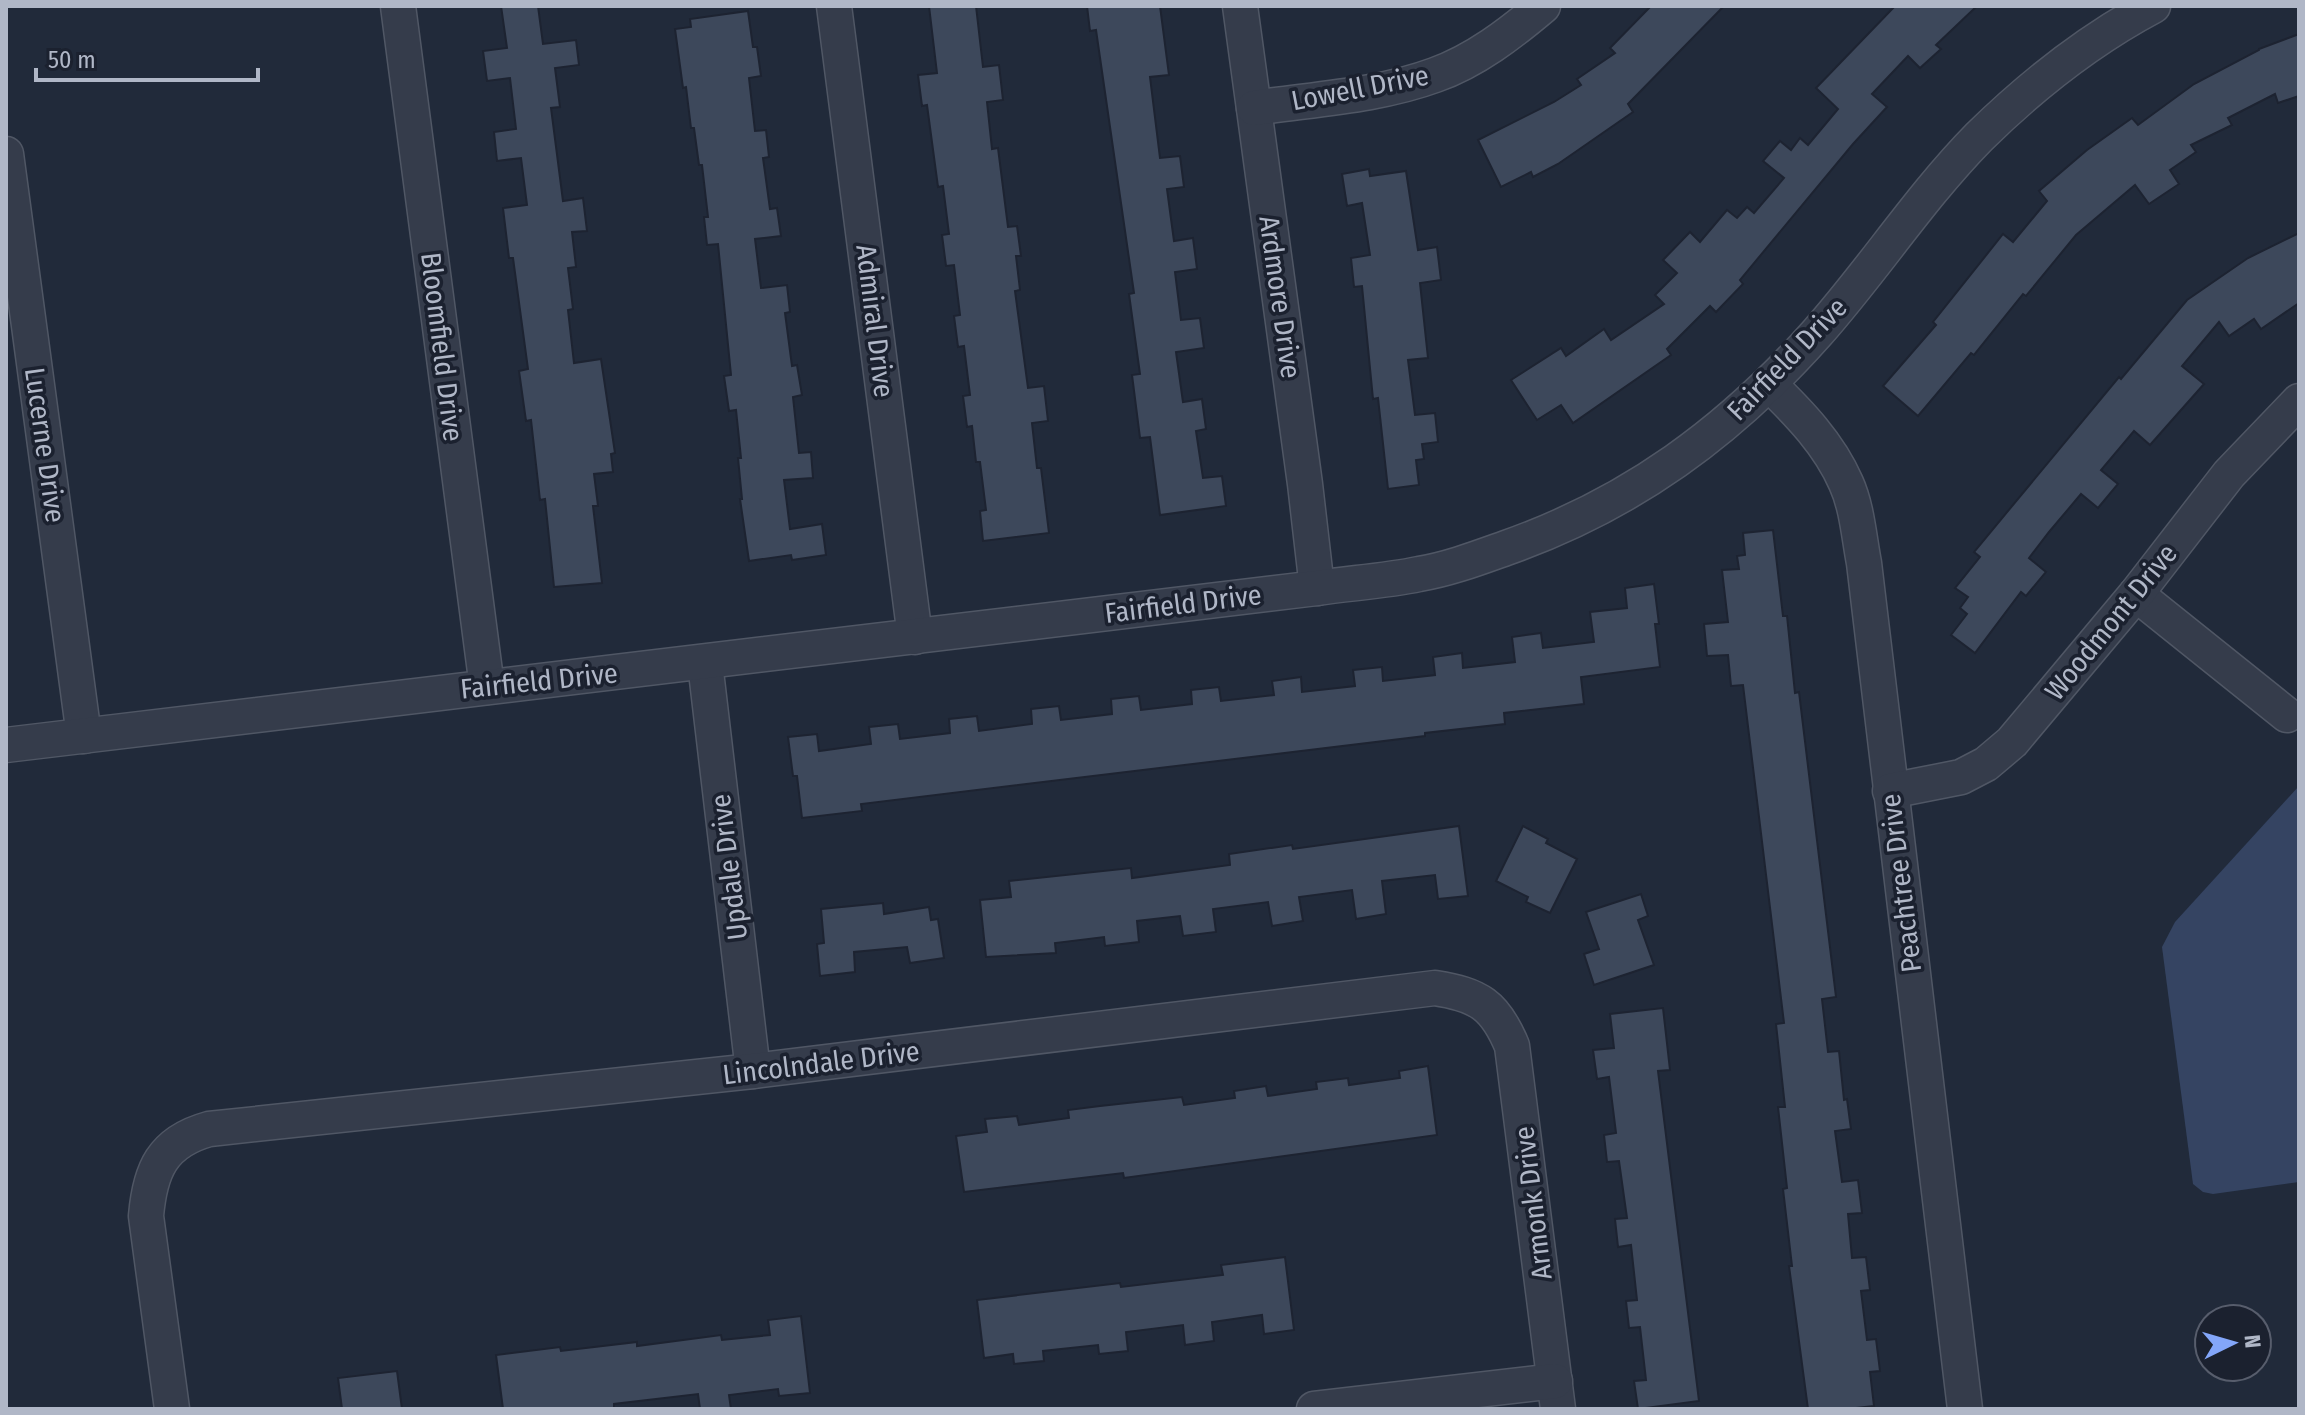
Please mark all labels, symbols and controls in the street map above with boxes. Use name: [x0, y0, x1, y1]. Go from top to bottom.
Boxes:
scale bar: [36, 32, 258, 82]
text: 50 m: [48, 46, 96, 74]
street label: Lowell Drive: [1288, 59, 1432, 117]
street label: Ardmore Drive: [1252, 214, 1308, 380]
street label: Admiral Drive: [849, 243, 901, 399]
street label: Bloomfield Drive: [414, 251, 470, 443]
street label: Fairfield Drive: [1720, 291, 1854, 427]
street label: Lucerne Drive: [18, 365, 72, 525]
street label: Woodmont Drive: [2038, 537, 2184, 707]
street label: Fairfield Drive: [1103, 578, 1263, 630]
street label: Fairfield Drive: [459, 656, 619, 706]
street label: Updale Drive: [704, 792, 754, 942]
street label: Peachtree Drive: [1874, 792, 1928, 974]
street label: Lincolndale Drive: [721, 1035, 921, 1091]
street label: Armonk Drive: [1507, 1124, 1559, 1282]
north arrow: [2193, 1303, 2273, 1383]
text: N: [2238, 1334, 2266, 1349]

